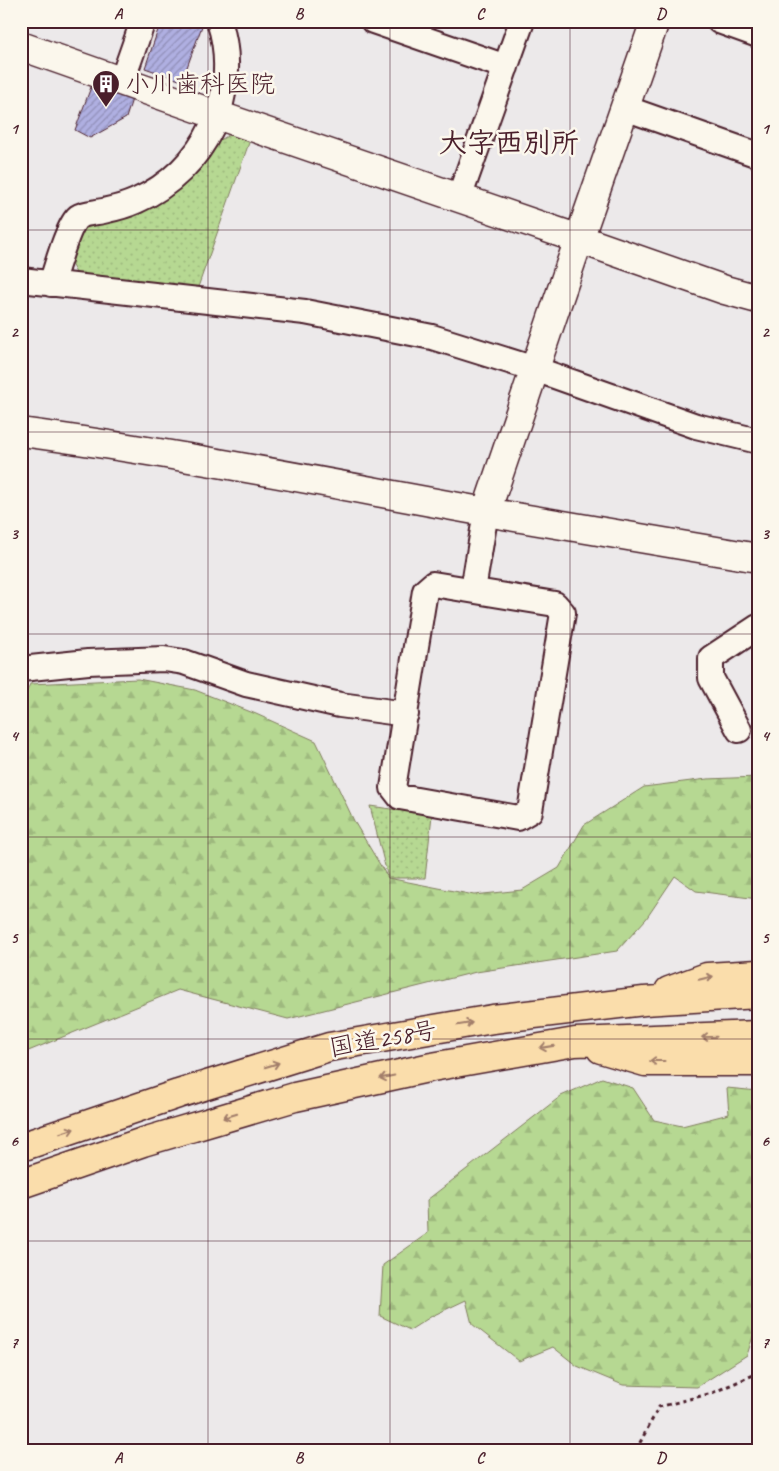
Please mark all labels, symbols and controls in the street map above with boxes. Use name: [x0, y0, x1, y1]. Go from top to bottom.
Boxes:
text: A: [114, 4, 124, 24]
text: B: [295, 4, 305, 24]
text: C: [476, 4, 486, 24]
text: D: [656, 4, 667, 24]
place label: 小川歯科医院: [125, 68, 275, 100]
building icon: 小川歯科医院: [91, 69, 121, 108]
text: 1: [10, 119, 19, 139]
text: 1: [761, 119, 770, 139]
district label: 大字西別所: [439, 125, 579, 160]
text: 2: [10, 322, 19, 342]
text: 2: [761, 322, 770, 342]
text: 3: [10, 524, 19, 544]
text: 3: [761, 524, 770, 544]
text: 4: [10, 726, 19, 746]
text: 4: [761, 726, 770, 746]
text: 5: [11, 928, 20, 948]
text: 5: [762, 928, 771, 948]
one-way arrow: [698, 973, 714, 982]
street label: 国道258号: [327, 1014, 439, 1064]
one-way arrow: [457, 1019, 473, 1029]
one-way arrow: [701, 1033, 717, 1042]
one-way arrow: [539, 1043, 555, 1053]
one-way arrow: [649, 1056, 665, 1066]
one-way arrow: [264, 1060, 280, 1070]
one-way arrow: [380, 1073, 396, 1082]
one-way arrow: [222, 1112, 238, 1122]
one-way arrow: [59, 1126, 75, 1135]
text: 6: [10, 1131, 19, 1151]
text: 6: [761, 1131, 770, 1151]
text: 7: [10, 1333, 19, 1353]
text: 7: [761, 1333, 770, 1353]
text: A: [114, 1448, 124, 1468]
text: B: [295, 1448, 305, 1468]
text: C: [476, 1448, 486, 1468]
text: D: [656, 1448, 667, 1468]

